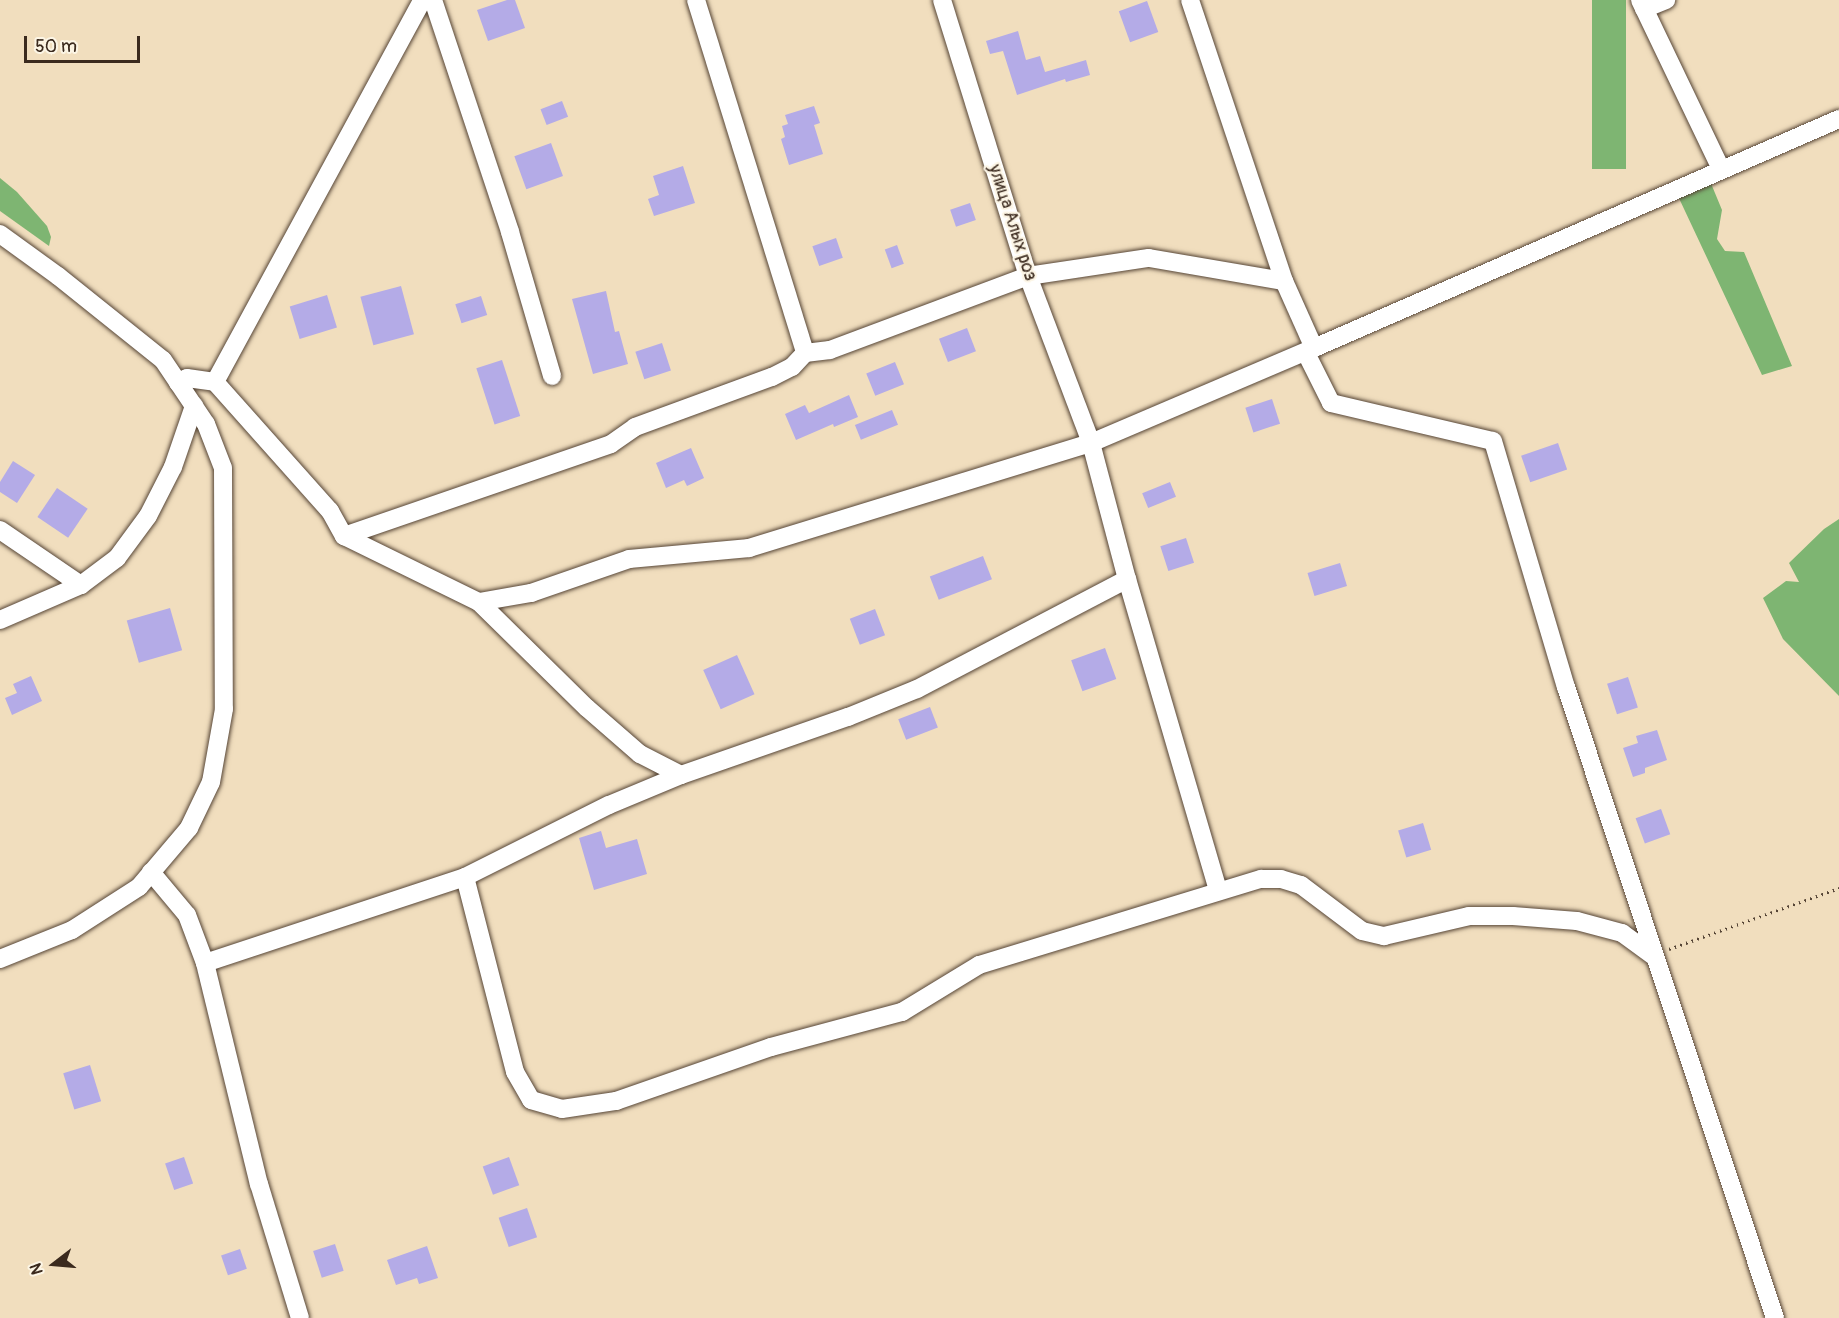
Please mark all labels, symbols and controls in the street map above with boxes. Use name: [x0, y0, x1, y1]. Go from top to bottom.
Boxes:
scale bar: [27, 24, 142, 62]
text: 50 m: [35, 35, 77, 58]
street label: улица Алых роз: [983, 162, 1041, 284]
north arrow: [24, 1234, 84, 1294]
text: N: [26, 1261, 48, 1277]

